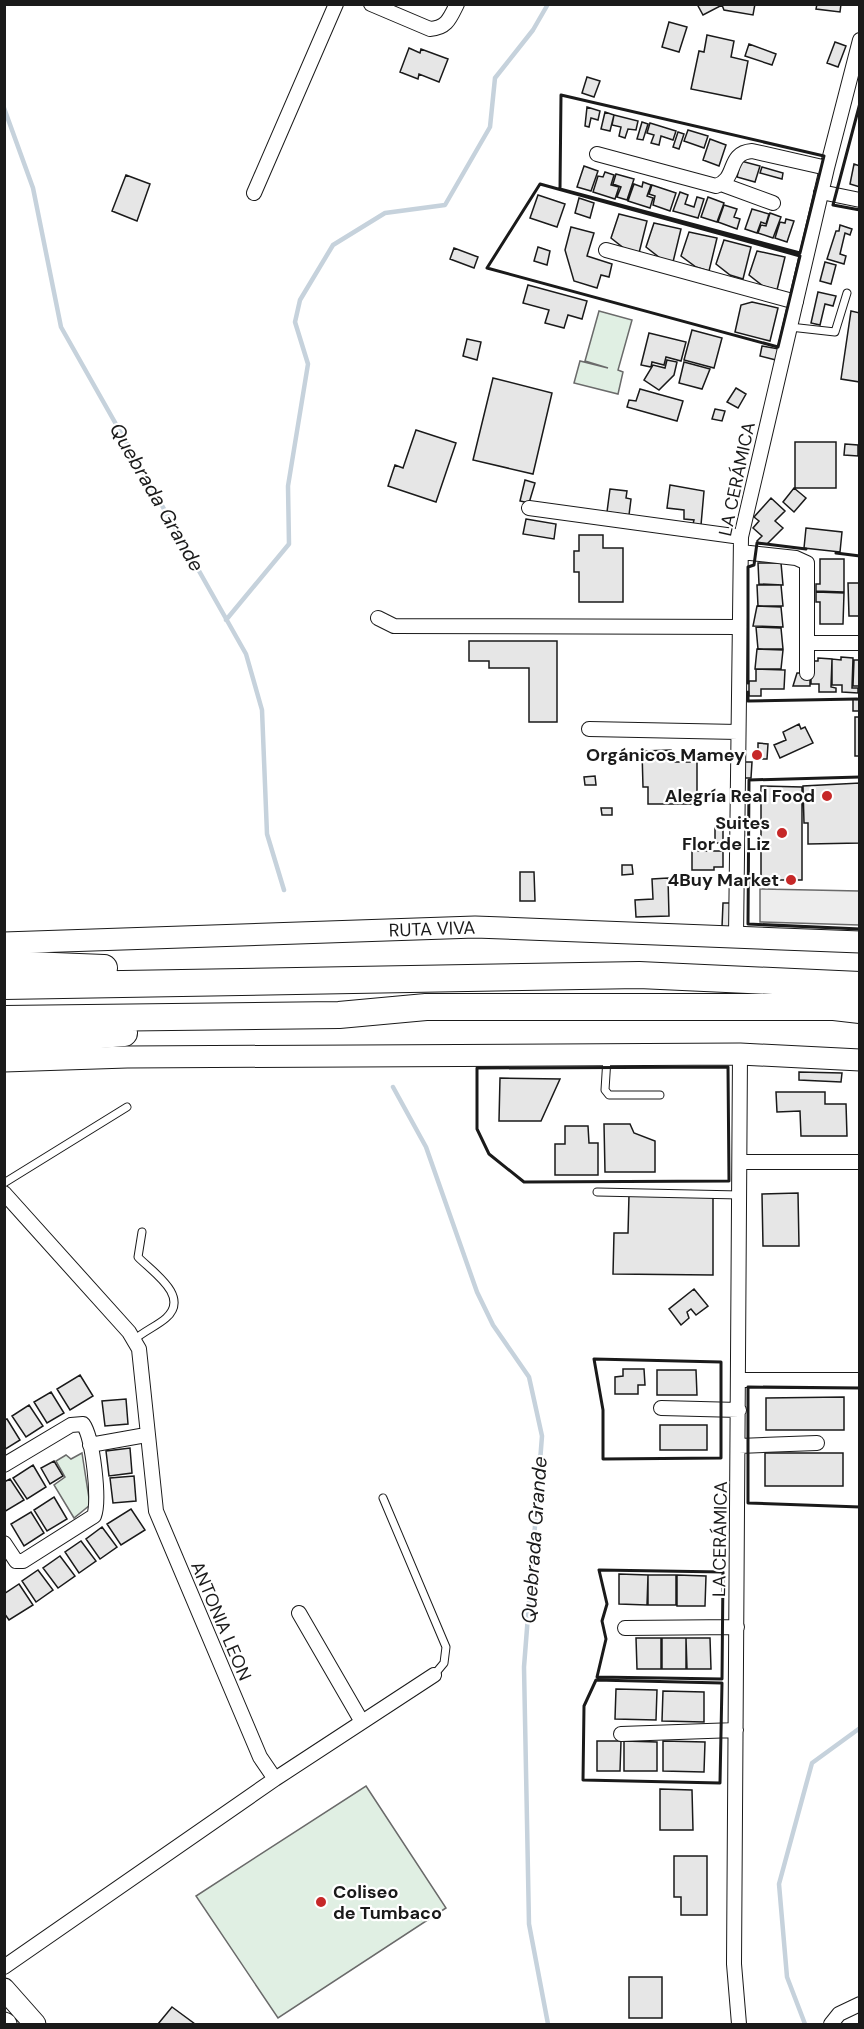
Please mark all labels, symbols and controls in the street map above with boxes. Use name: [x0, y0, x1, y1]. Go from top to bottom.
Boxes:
water label: Quebrada Grande: [104, 418, 210, 576]
street label: LA CERÁMICA: [713, 420, 761, 538]
place label: Orgánicos Mamey: [586, 743, 745, 767]
marker: Orgánicos Mamey: [750, 748, 764, 762]
place label: Alegría Real Food: [665, 784, 815, 808]
marker: Alegría Real Food: [820, 789, 834, 803]
place label: Suites Flor de Liz: [682, 811, 770, 856]
marker: Suites Flor de Liz: [775, 826, 789, 840]
place label: 4Buy Market: [668, 868, 779, 892]
marker: 4Buy Market: [784, 873, 798, 887]
street label: RUTA VIVA: [388, 915, 476, 943]
water label: Quebrada Grande: [515, 1456, 553, 1624]
street label: LA CERÁMICA: [707, 1481, 733, 1597]
street label: ANTONIA LEON: [185, 1558, 257, 1684]
place label: Coliseo de Tumbaco: [333, 1880, 442, 1925]
marker: Coliseo de Tumbaco: [314, 1895, 328, 1909]

